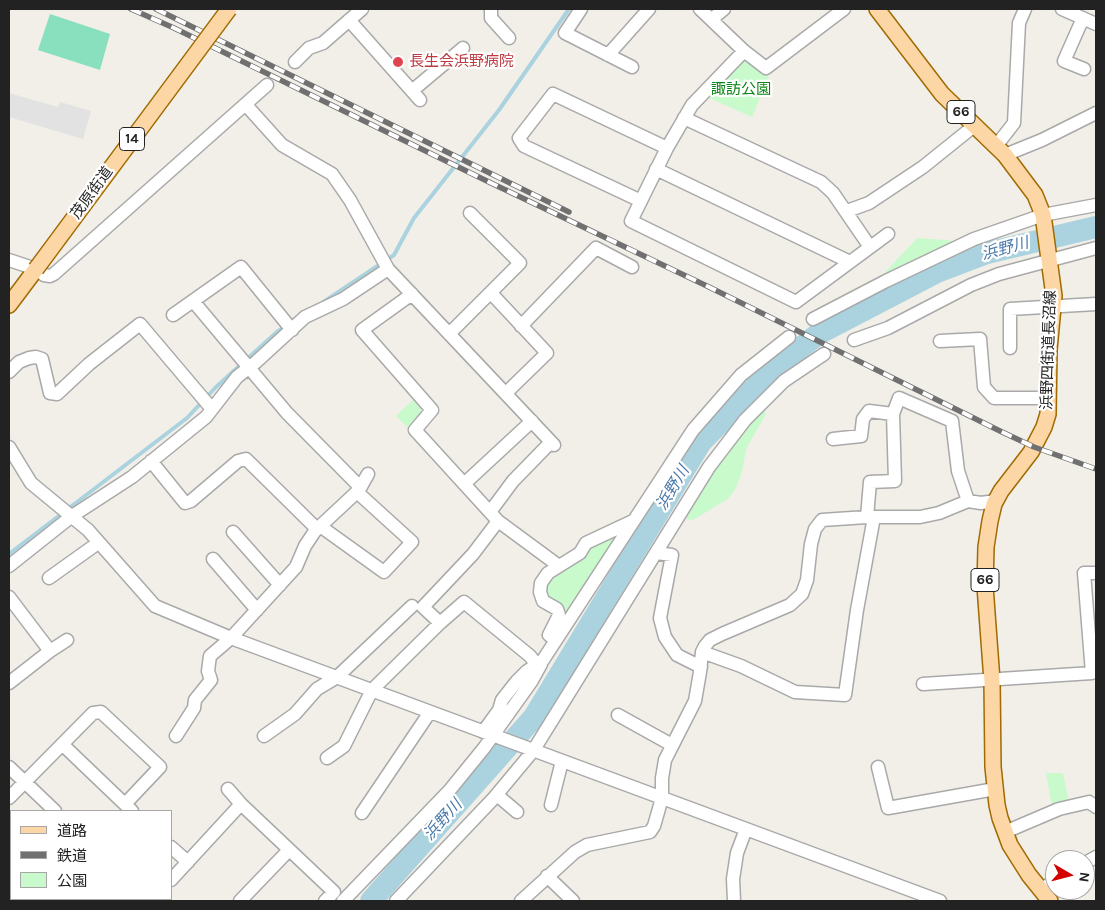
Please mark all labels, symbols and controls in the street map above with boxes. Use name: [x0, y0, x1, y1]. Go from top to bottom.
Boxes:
place label: 長生会浜野病院: [409, 53, 514, 71]
marker: 長生会浜野病院: [391, 55, 405, 69]
park label: 諏訪公園: [711, 81, 771, 99]
road number: 66: [947, 100, 975, 124]
road number: 14: [120, 128, 144, 150]
street label: 茂原街道: [67, 163, 117, 223]
water label: 浜野川: [979, 234, 1031, 264]
street label: 浜野四街道長沼線: [1038, 290, 1060, 410]
water label: 浜野川: [652, 462, 694, 514]
road number: 66: [971, 568, 999, 592]
water label: 浜野川: [420, 796, 466, 844]
legend: [10, 810, 172, 900]
text: 道路: [57, 822, 87, 840]
text: 鉄道: [57, 847, 87, 865]
north arrow: [1045, 850, 1095, 900]
text: N: [1075, 871, 1093, 883]
text: 公園: [57, 872, 87, 890]

